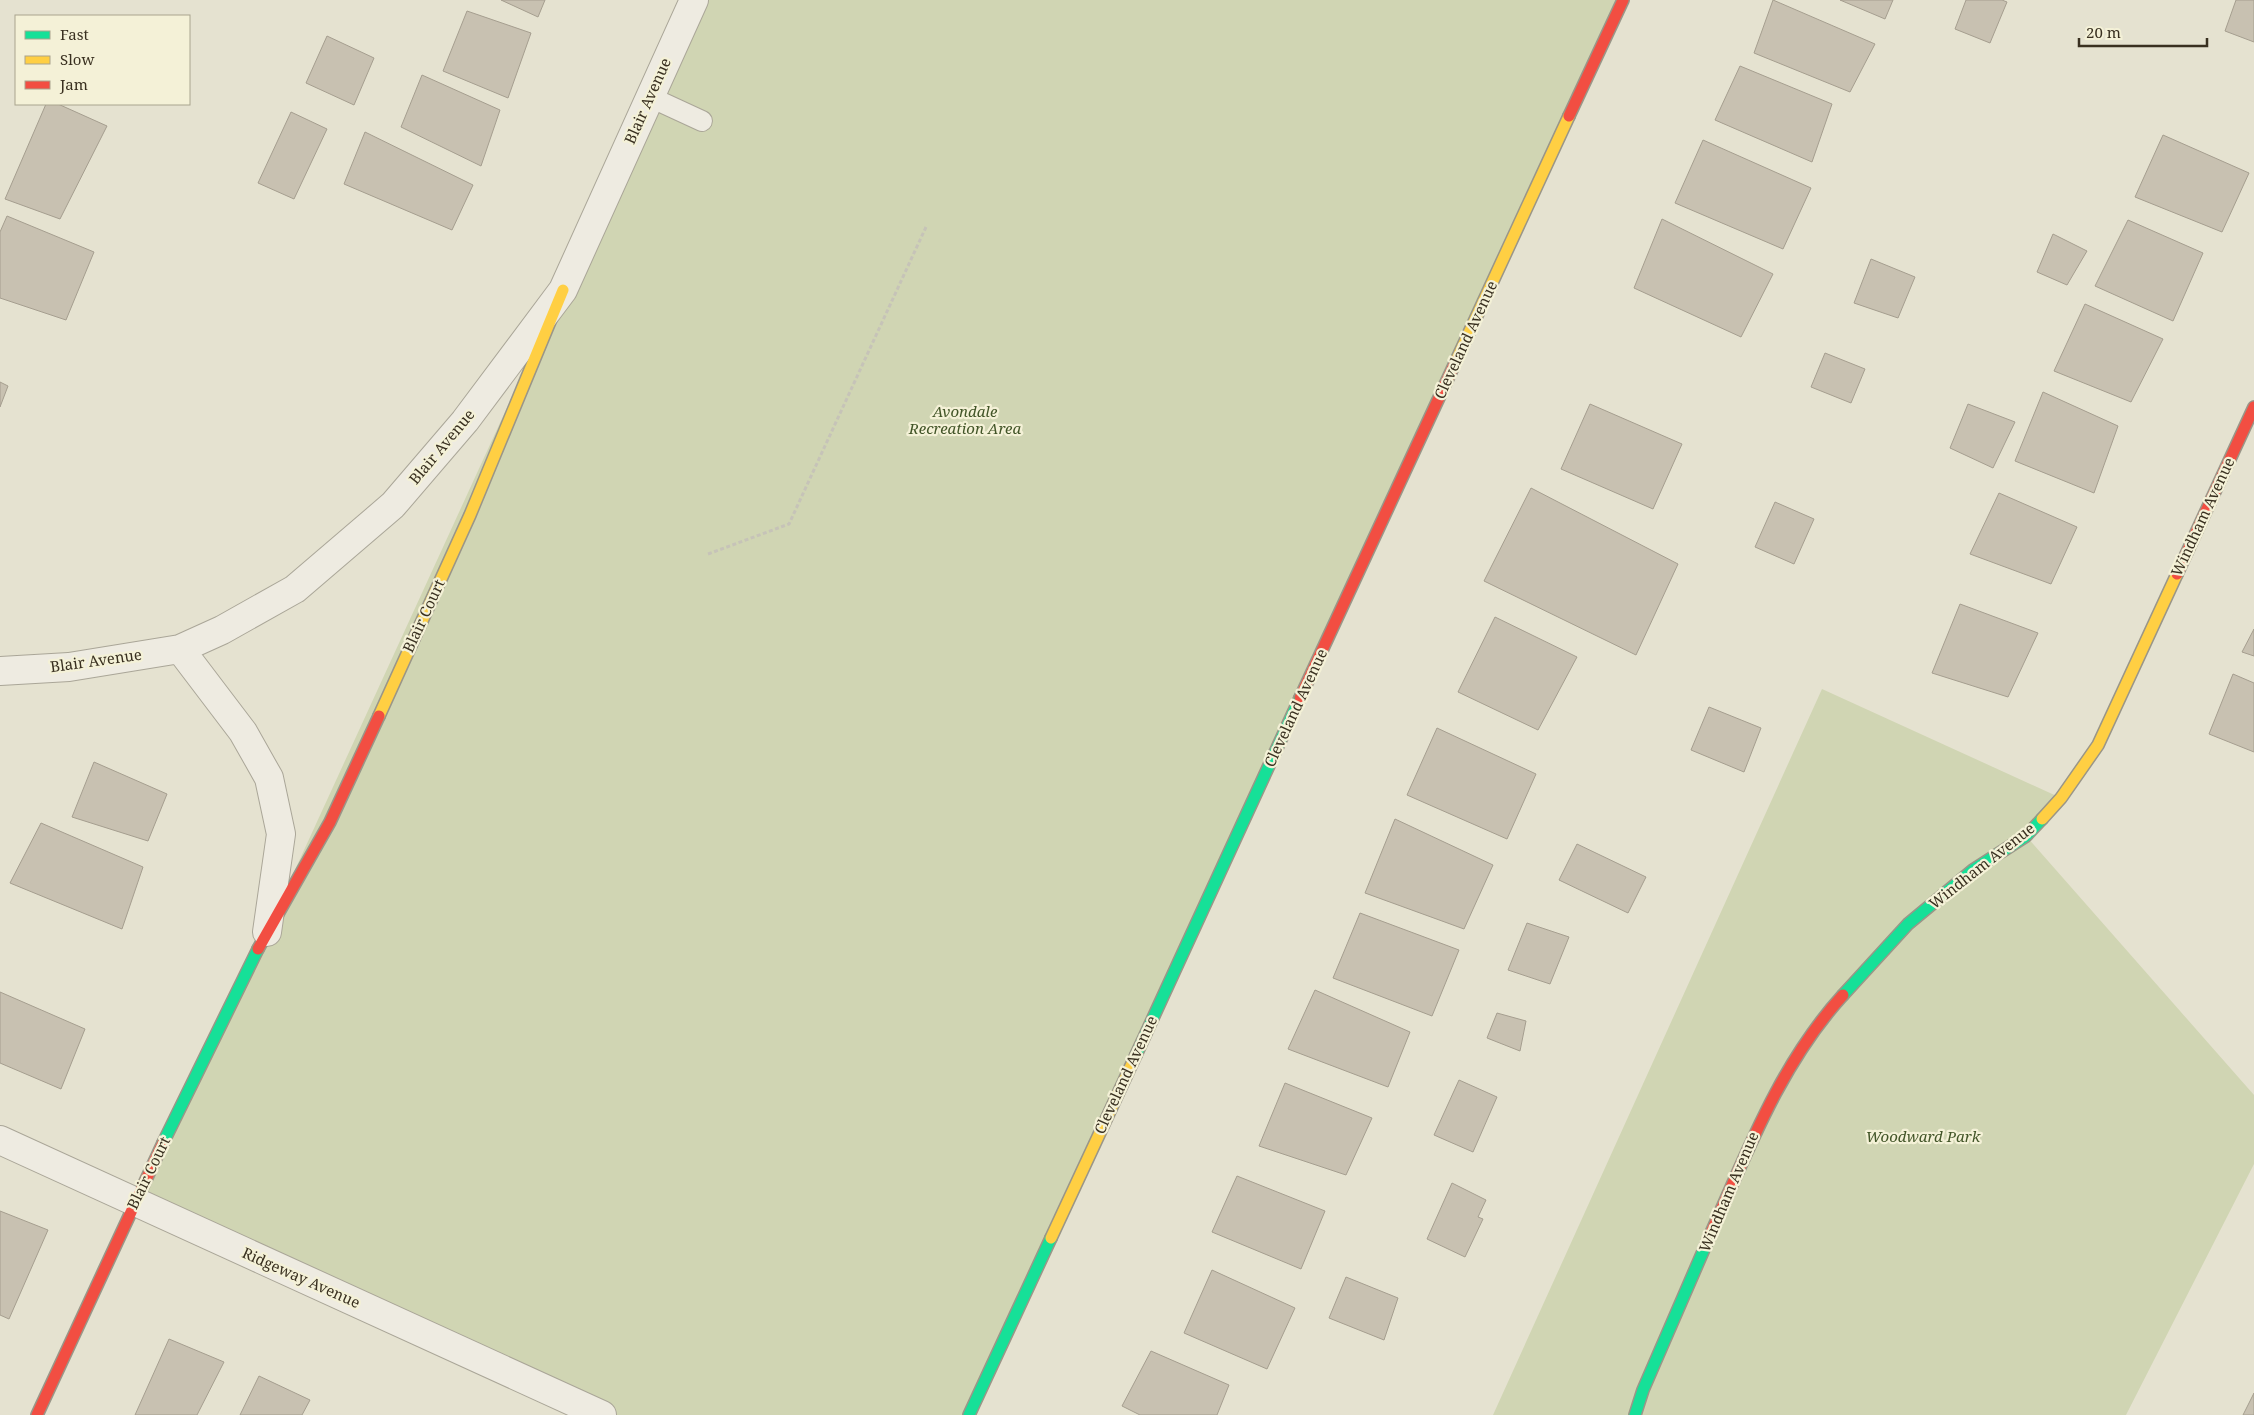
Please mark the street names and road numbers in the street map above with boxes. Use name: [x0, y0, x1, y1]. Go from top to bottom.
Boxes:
street label: Blair Avenue: [619, 54, 675, 147]
street label: Cleveland Avenue: [1429, 277, 1501, 402]
street label: Blair Avenue: [404, 405, 479, 488]
street label: Windham Avenue: [2166, 454, 2238, 579]
street label: Blair Court: [397, 576, 449, 655]
street label: Blair Avenue: [49, 644, 143, 676]
street label: Cleveland Avenue: [1259, 645, 1331, 770]
street label: Windham Avenue: [1924, 818, 2038, 913]
street label: Cleveland Avenue: [1089, 1012, 1161, 1137]
street label: Windham Avenue: [1694, 1128, 1762, 1255]
street label: Blair Court: [122, 1133, 174, 1212]
street label: Ridgeway Avenue: [239, 1242, 363, 1312]

